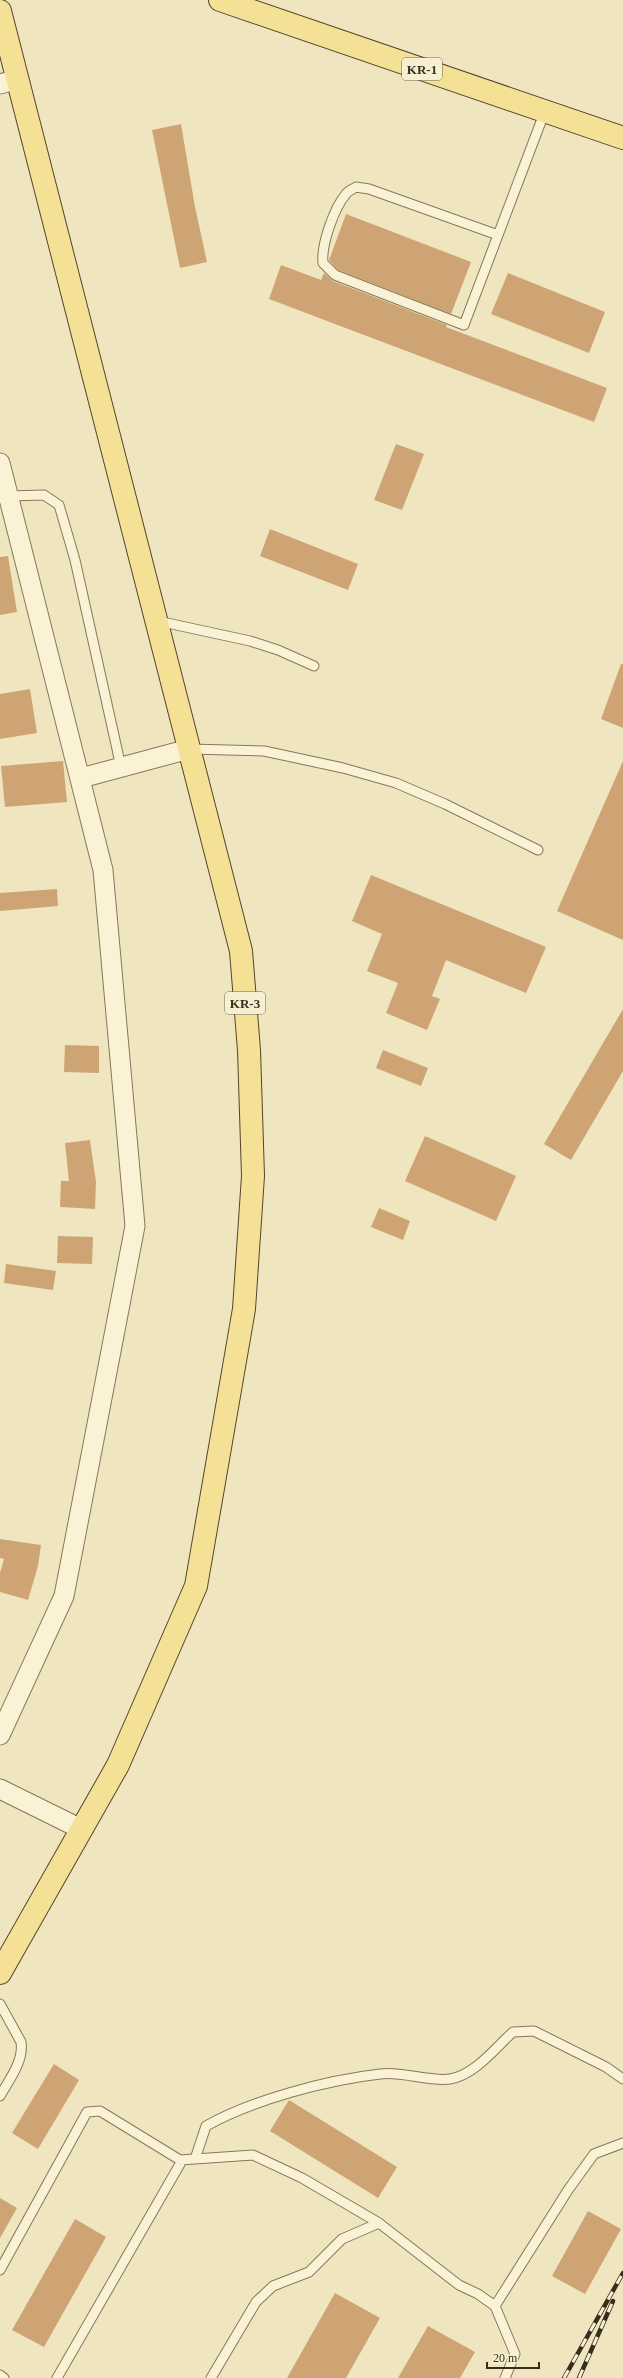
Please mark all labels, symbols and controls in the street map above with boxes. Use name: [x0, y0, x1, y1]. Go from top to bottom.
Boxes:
road number: KR-1: [402, 58, 442, 80]
road number: KR-3: [225, 992, 265, 1014]
scale bar: [487, 2344, 539, 2370]
text: 20 m: [493, 2351, 518, 2365]

